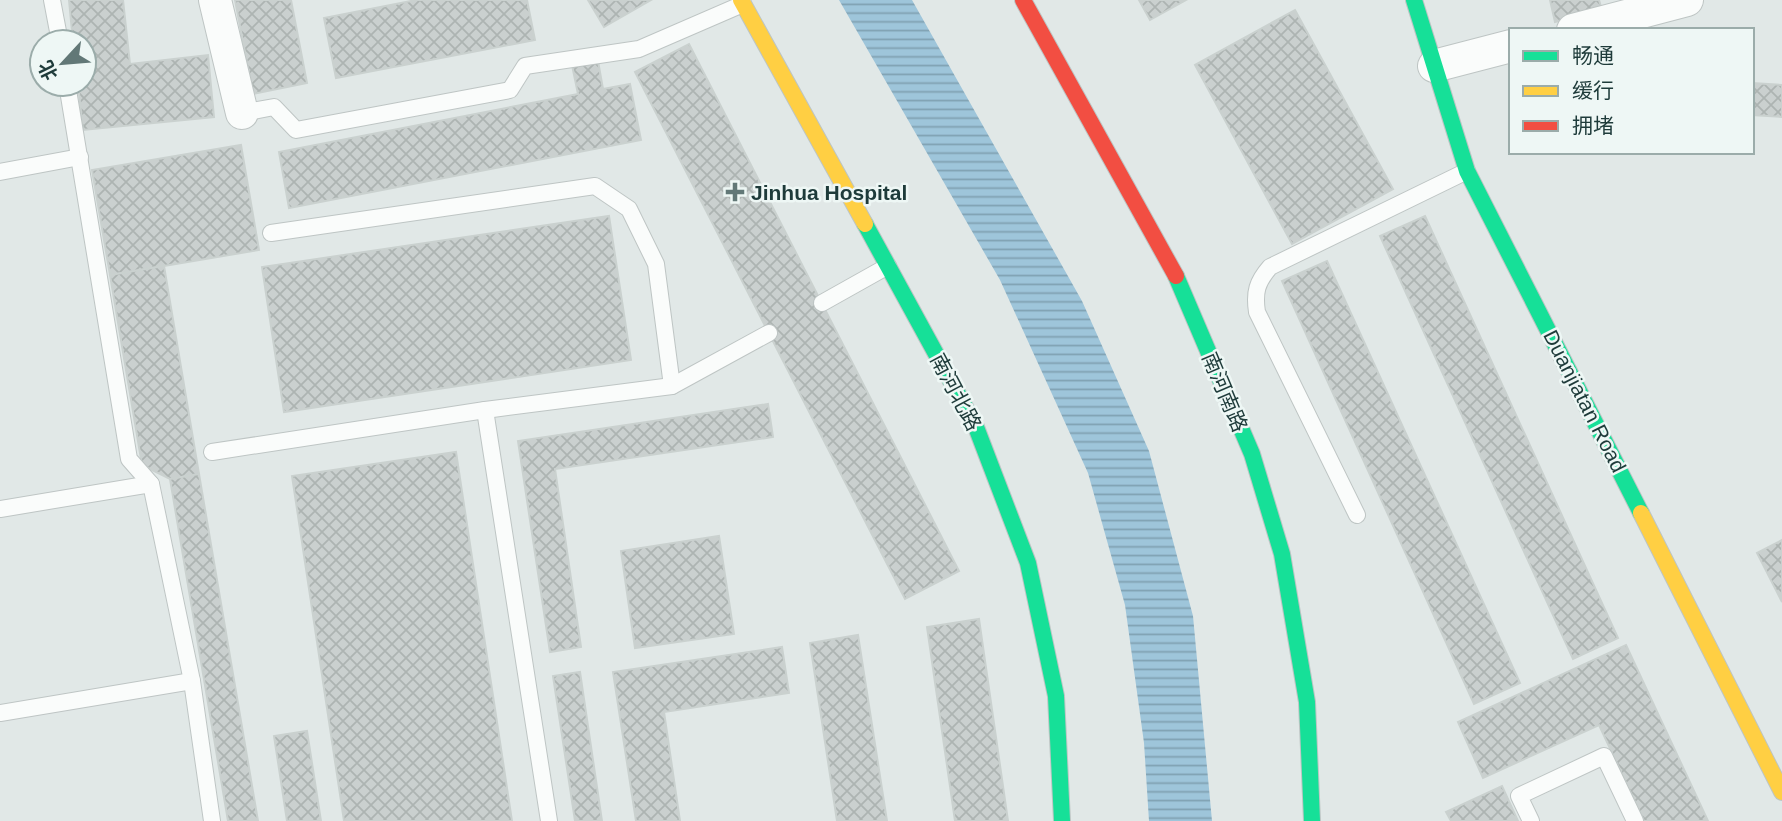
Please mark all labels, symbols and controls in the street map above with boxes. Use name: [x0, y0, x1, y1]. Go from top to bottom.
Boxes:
north arrow: [28, 28, 98, 98]
legend: [1509, 28, 1754, 154]
text: 畅通: [1572, 44, 1614, 67]
text: 北: [35, 57, 62, 83]
text: 缓行: [1572, 79, 1614, 102]
text: 拥堵: [1572, 114, 1614, 137]
place label: Jinhua Hospital: [751, 181, 907, 204]
marker: Jinhua Hospital: [725, 182, 745, 202]
street label: Duanjiatan Road: [1539, 326, 1631, 476]
street label: 南河南路: [1198, 349, 1252, 435]
street label: 南河北路: [926, 350, 986, 434]

